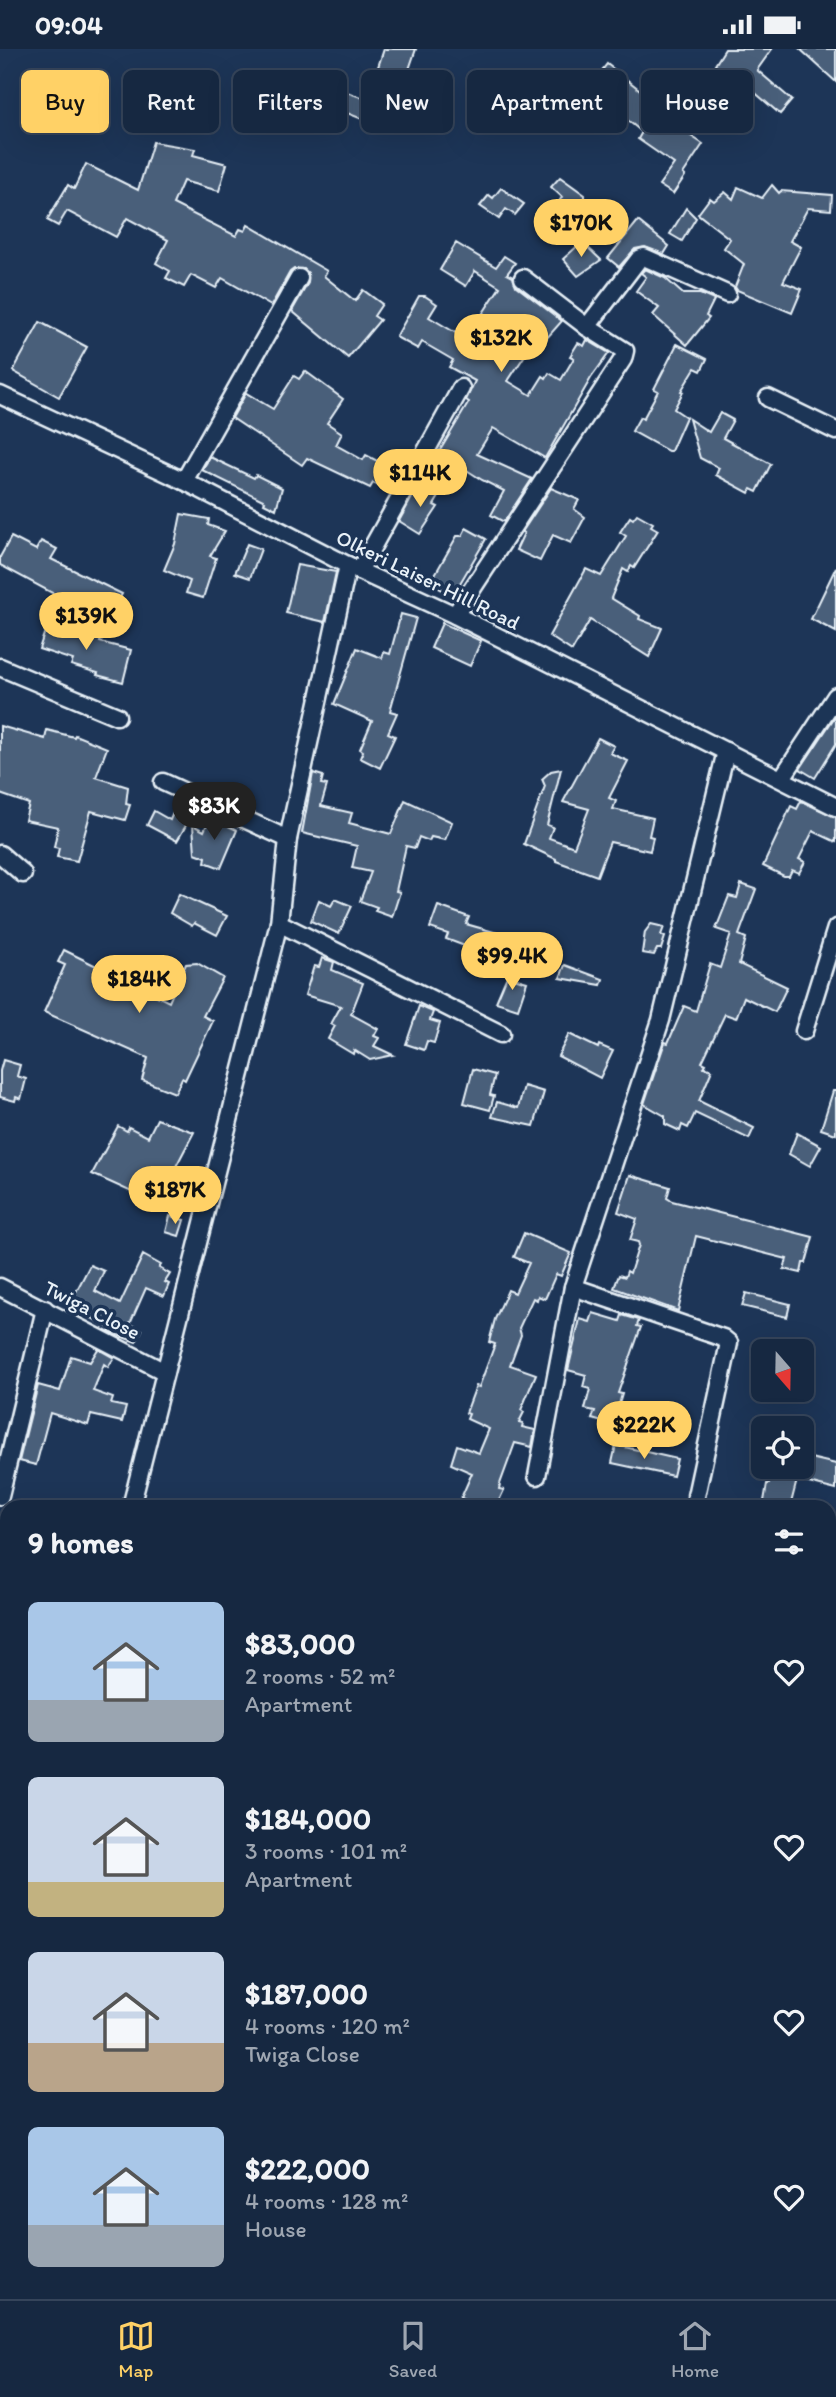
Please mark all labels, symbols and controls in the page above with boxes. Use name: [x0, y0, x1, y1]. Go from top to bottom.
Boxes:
text: 09:04: [35, 9, 103, 41]
chip: Buy: [21, 70, 109, 133]
chip: Rent: [123, 70, 219, 133]
chip: Filters: [233, 70, 347, 133]
chip: New: [361, 70, 453, 133]
chip: Apartment: [467, 70, 627, 133]
chip: House: [641, 70, 753, 133]
pin: $170K: [532, 199, 630, 259]
text: $170K: [550, 208, 612, 236]
pin: $132K: [452, 315, 550, 374]
text: $132K: [470, 323, 532, 351]
pin: $114K: [371, 449, 469, 509]
text: $114K: [389, 458, 451, 486]
street label: Olkeri Laiser Hill Road: [332, 524, 524, 635]
pin: $139K: [37, 593, 135, 652]
text: $139K: [55, 601, 117, 629]
pin: $83K: [173, 783, 255, 842]
text: $83K: [188, 791, 240, 819]
pin: $99.4K: [455, 933, 569, 992]
text: $99.4K: [477, 941, 547, 969]
pin: $184K: [90, 955, 188, 1015]
text: $184K: [107, 964, 171, 992]
pin: $187K: [126, 1167, 224, 1226]
text: $187K: [144, 1175, 206, 1203]
street label: Twiga Close: [40, 1275, 145, 1344]
north arrow: [751, 1339, 814, 1402]
map controls: [751, 1339, 814, 1479]
pin: $222K: [595, 1401, 693, 1461]
text: $222K: [613, 1410, 675, 1438]
button: locate: [751, 1416, 814, 1479]
icon: filters: [770, 1523, 808, 1561]
text: 9 homes: [28, 1524, 134, 1561]
text: $83,000: [245, 1625, 356, 1662]
icon: home: [84, 1630, 168, 1714]
icon: heart: [770, 1653, 808, 1691]
text: 2 rooms · 52 m²: [245, 1662, 395, 1690]
text: Apartment: [245, 1690, 352, 1718]
text: $184,000: [245, 1800, 371, 1837]
icon: home: [84, 1805, 168, 1889]
icon: heart: [770, 1828, 808, 1866]
text: 3 rooms · 101 m²: [245, 1837, 407, 1865]
text: Apartment: [245, 1865, 352, 1893]
text: $187,000: [245, 1975, 368, 2012]
icon: home: [84, 1980, 168, 2064]
icon: heart: [770, 2003, 808, 2041]
text: 4 rooms · 120 m²: [245, 2012, 410, 2040]
text: Twiga Close: [245, 2040, 360, 2068]
text: $222,000: [245, 2150, 370, 2187]
icon: home: [84, 2155, 168, 2239]
icon: heart: [770, 2178, 808, 2216]
text: 4 rooms · 128 m²: [245, 2187, 408, 2215]
text: House: [245, 2215, 307, 2243]
tab: Map: [117, 2317, 155, 2382]
tab: Saved: [389, 2317, 437, 2382]
tab: Home: [671, 2317, 719, 2382]

